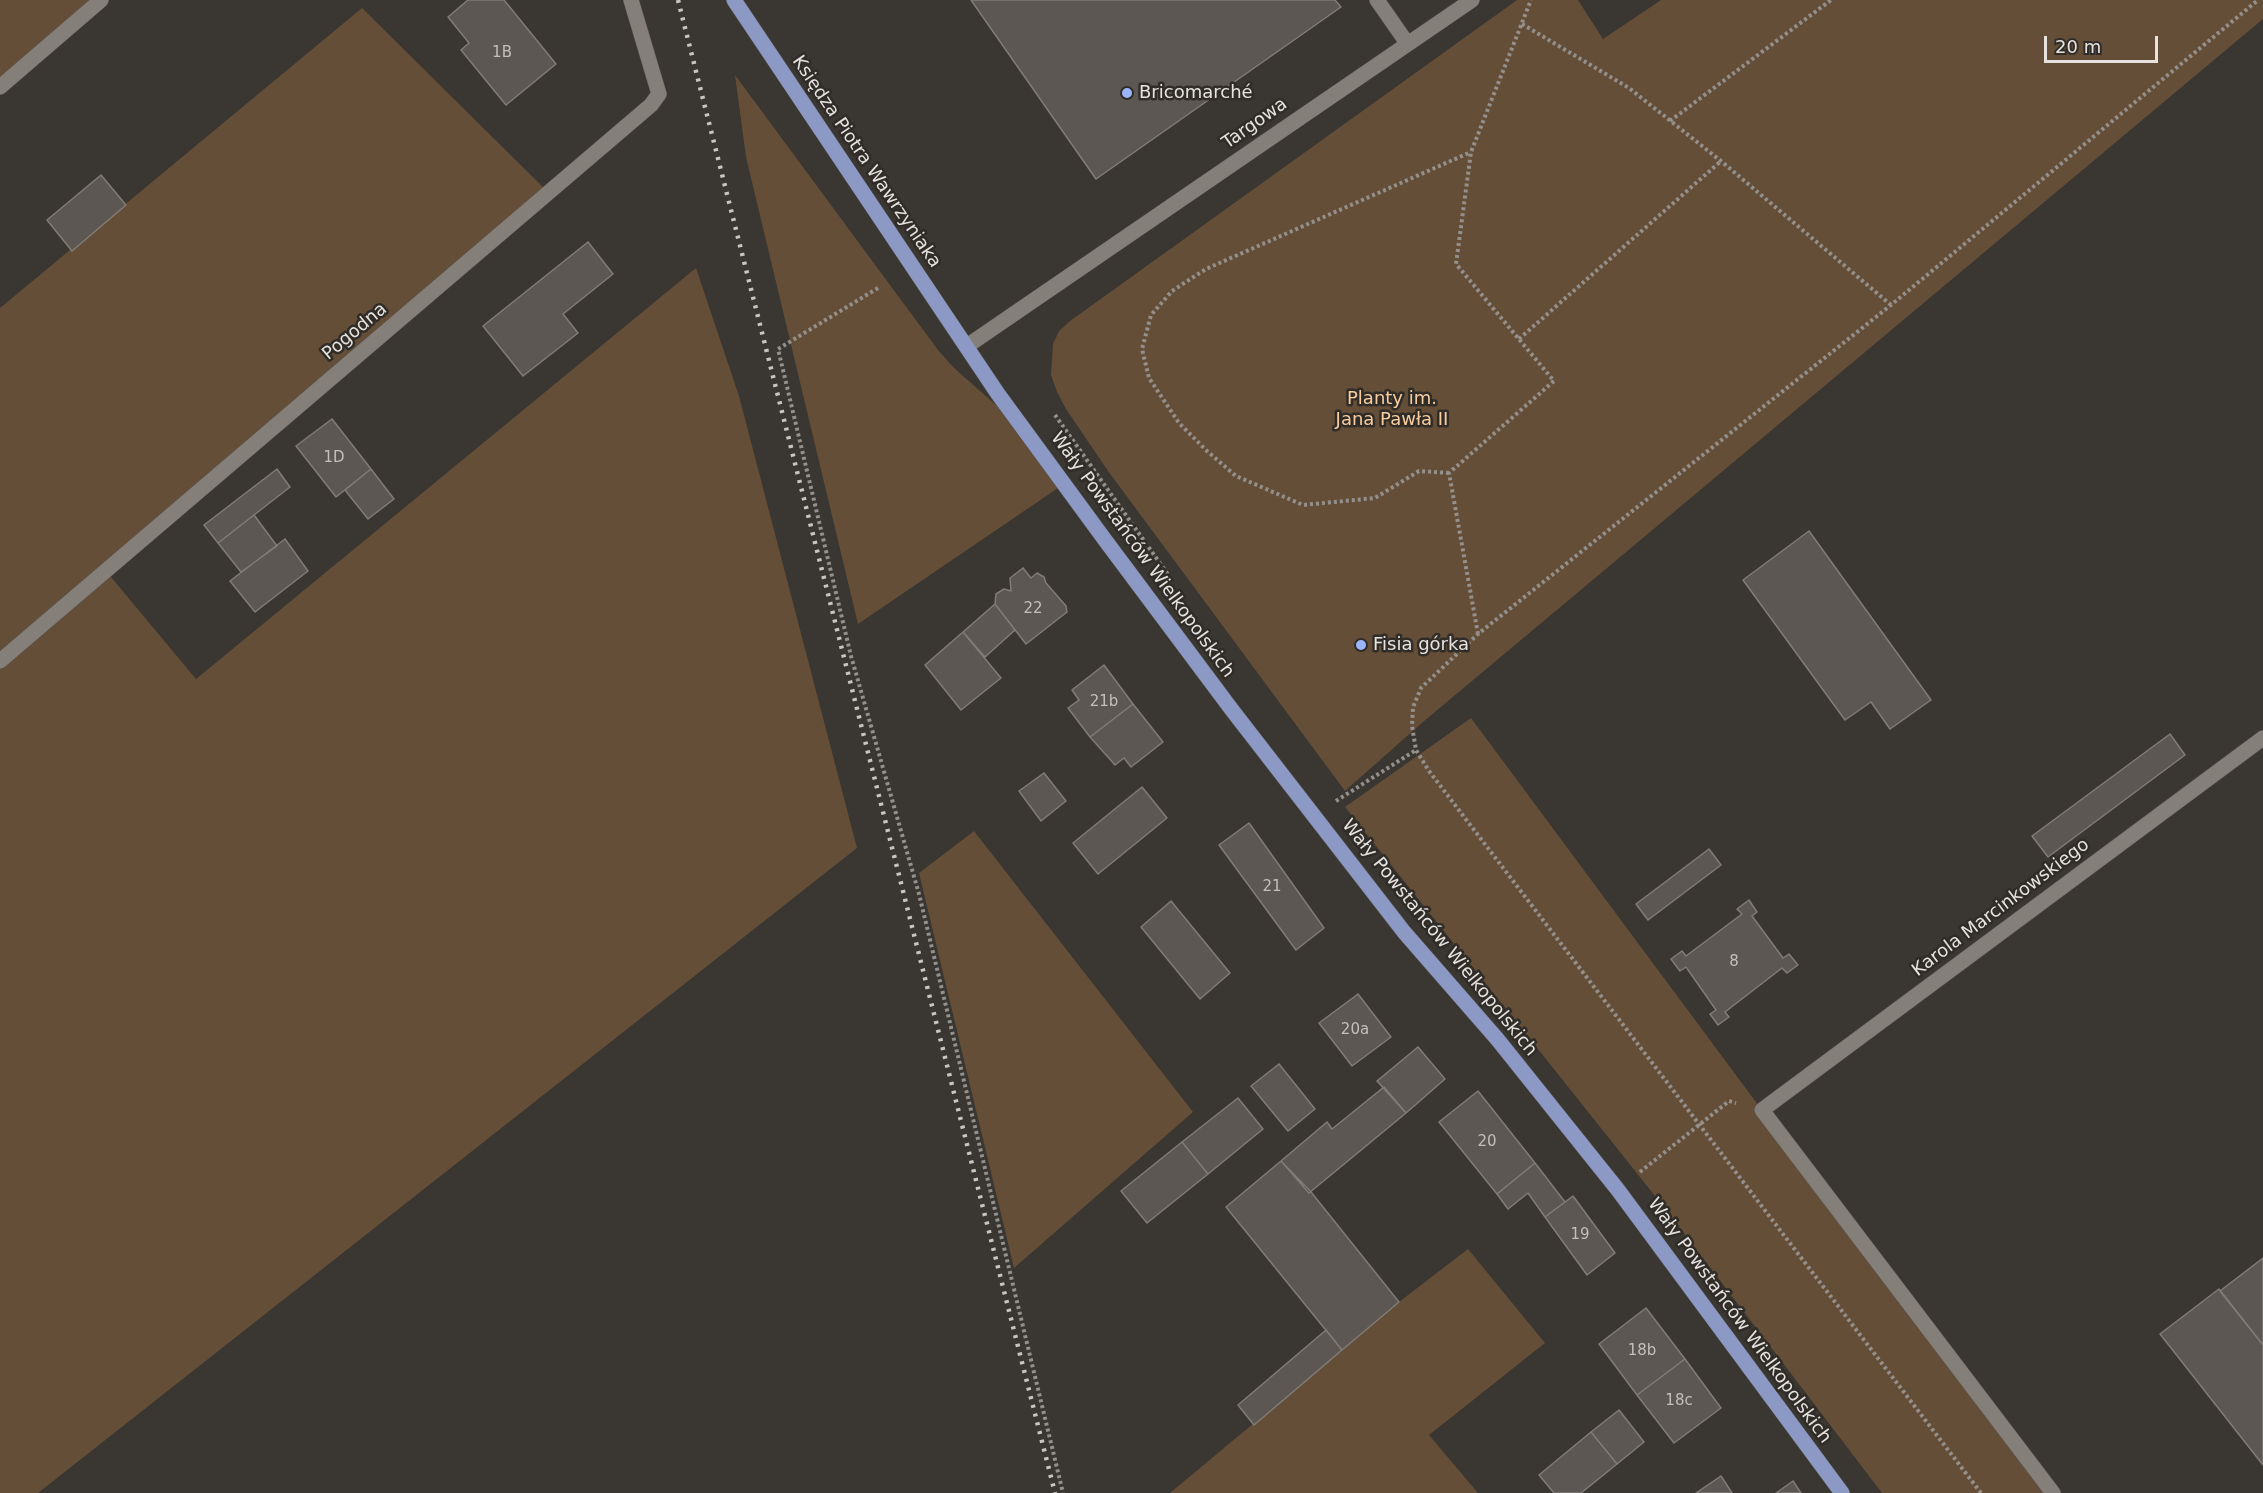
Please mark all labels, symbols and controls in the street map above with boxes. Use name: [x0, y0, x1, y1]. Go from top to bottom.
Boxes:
scale bar: [2047, 24, 2161, 62]
text: 20 m: [2055, 36, 2101, 57]
house number: 1B: [492, 44, 512, 62]
street label: Księdza Piotra Wawrzyniaka: [787, 52, 945, 272]
place label: Bricomarché: [1139, 82, 1253, 104]
marker: Bricomarché: [1120, 86, 1134, 100]
street label: Targowa: [1218, 94, 1292, 154]
street label: Pogodna: [318, 299, 392, 365]
park label: Planty im. Jana Pawła II: [1336, 388, 1448, 430]
street label: Wały Powstańców Wielkopolskich: [1046, 428, 1238, 682]
house number: 1D: [323, 449, 345, 467]
house number: 22: [1023, 600, 1043, 618]
place label: Fisia górka: [1373, 634, 1469, 656]
marker: Fisia górka: [1354, 638, 1368, 652]
house number: 21b: [1090, 693, 1118, 711]
street label: Wały Powstańców Wielkopolskich: [1337, 815, 1541, 1061]
street label: Karola Marcinkowskiego: [1908, 834, 2094, 982]
house number: 21: [1262, 878, 1282, 896]
house number: 8: [1729, 953, 1739, 971]
house number: 20a: [1341, 1021, 1369, 1039]
house number: 20: [1477, 1133, 1497, 1151]
street label: Wały Powstańców Wielkopolskich: [1643, 1194, 1835, 1448]
house number: 19: [1570, 1226, 1590, 1244]
house number: 18b: [1628, 1342, 1656, 1360]
house number: 18c: [1665, 1392, 1693, 1410]

